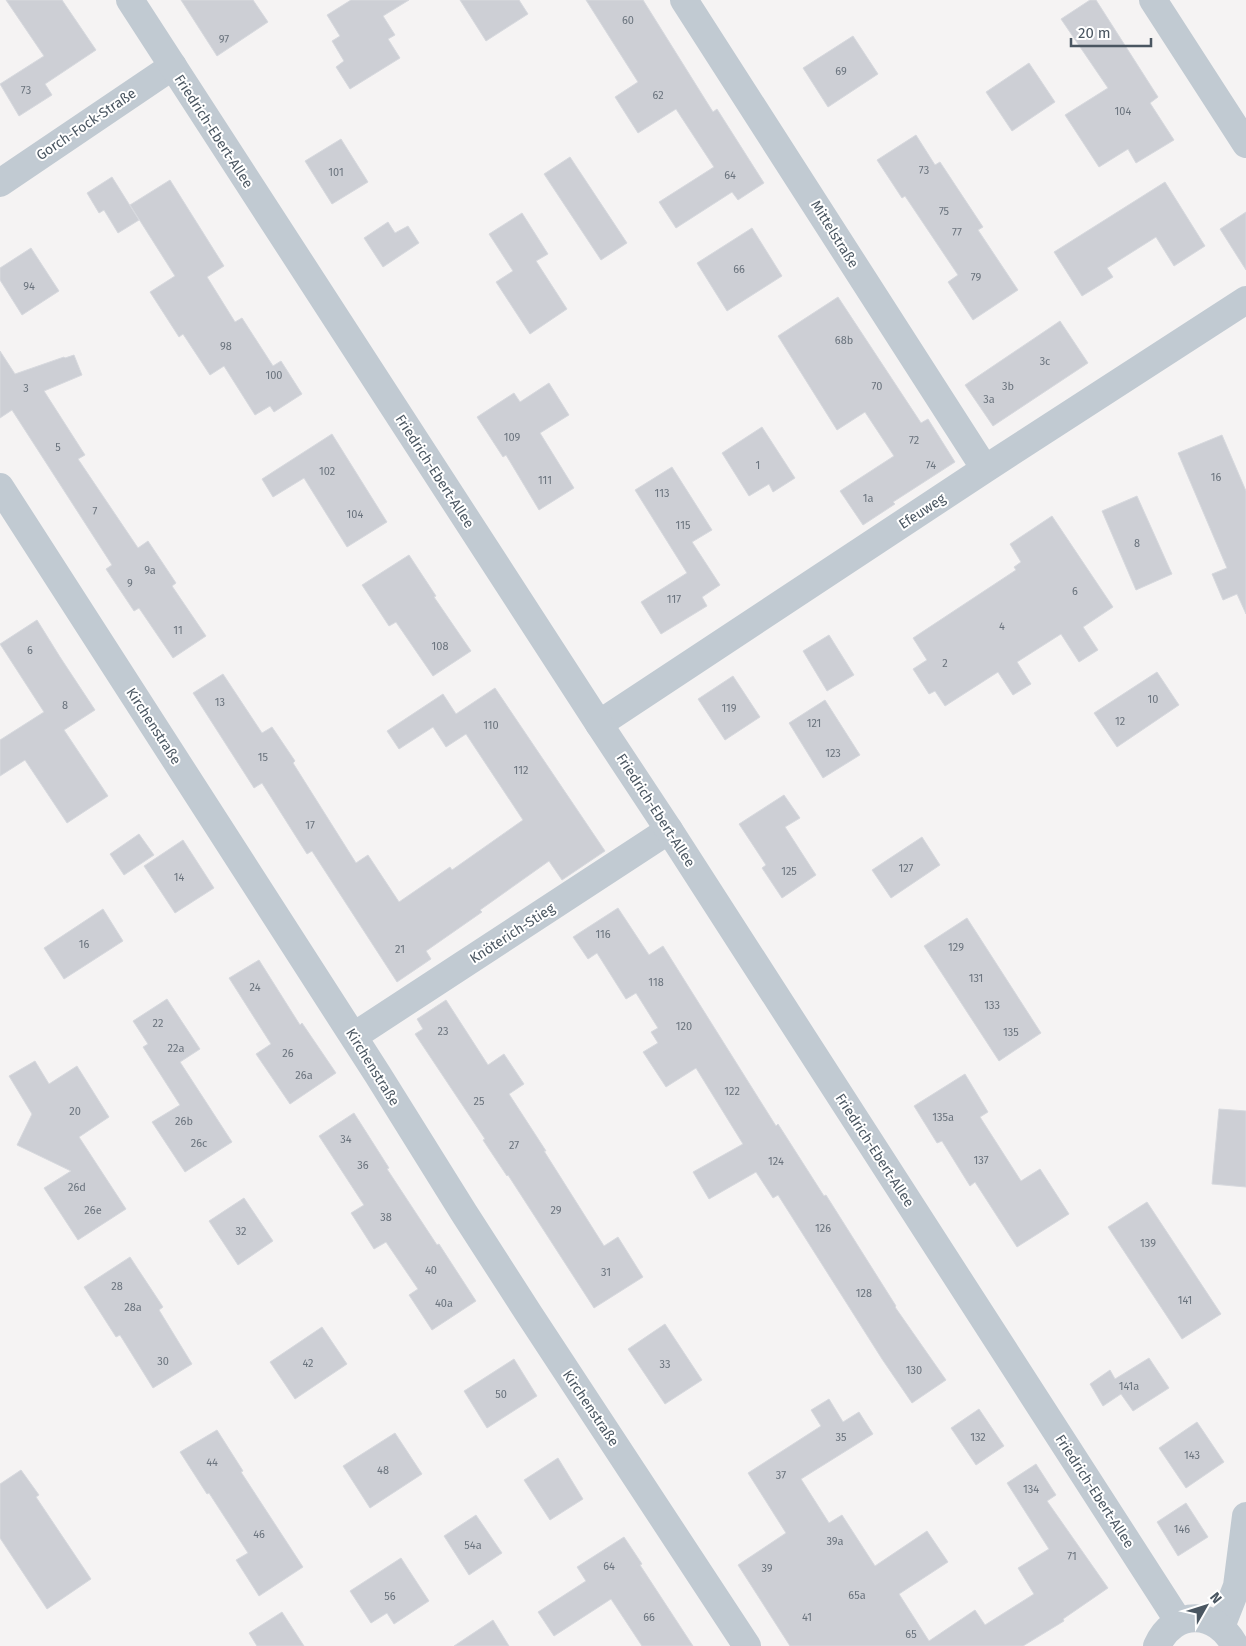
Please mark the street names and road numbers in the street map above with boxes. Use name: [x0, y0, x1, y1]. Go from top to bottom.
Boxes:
street label: Friedrich-Ebert-Allee: [171, 71, 257, 191]
street label: Gorch-Fock-Straße: [33, 85, 139, 164]
street label: Mittelstraße: [807, 197, 862, 271]
street label: Friedrich-Ebert-Allee: [392, 411, 478, 531]
street label: Efeuweg: [896, 490, 950, 533]
street label: Kirchenstraße: [122, 685, 185, 768]
street label: Friedrich-Ebert-Allee: [613, 750, 699, 870]
street label: Knöterich-Stieg: [467, 899, 559, 967]
street label: Kirchenstraße: [342, 1025, 403, 1109]
street label: Friedrich-Ebert-Allee: [832, 1090, 918, 1210]
street label: Kirchenstraße: [559, 1367, 622, 1449]
street label: Friedrich-Ebert-Allee: [1052, 1431, 1138, 1551]

